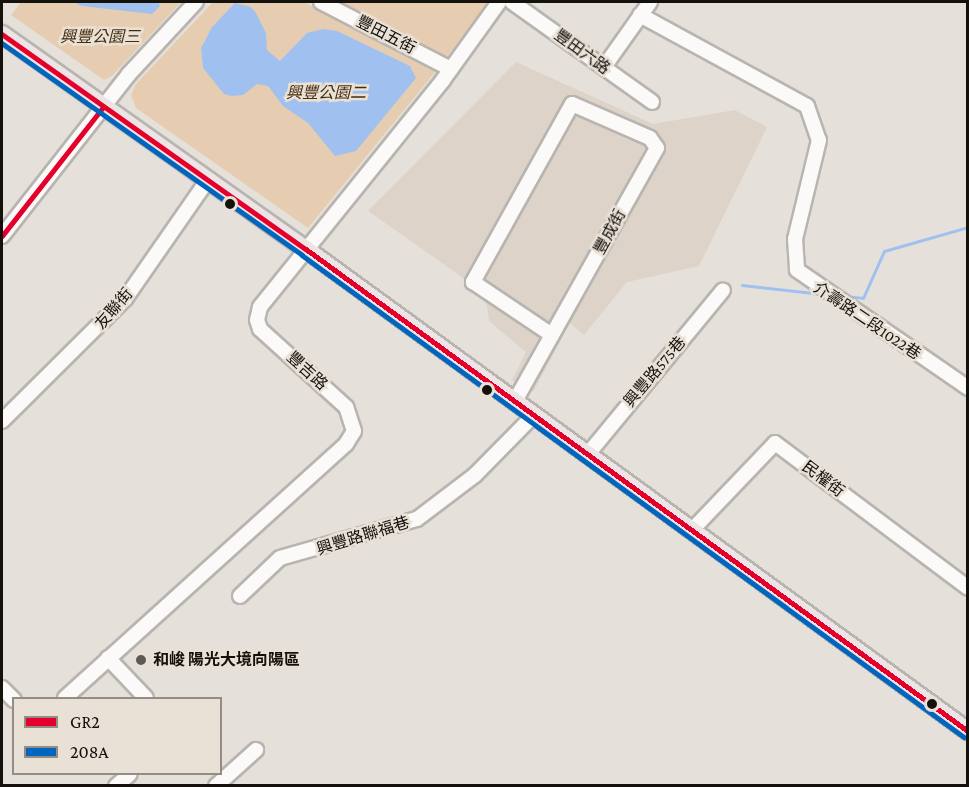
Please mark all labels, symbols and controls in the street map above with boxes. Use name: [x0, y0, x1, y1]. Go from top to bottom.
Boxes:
street label: 豐田五街: [353, 12, 419, 58]
street label: 豐田六路: [550, 25, 614, 79]
park label: 興豐公園三: [60, 27, 140, 47]
park label: 興豐公園二: [286, 83, 366, 103]
unlabelled marker: [224, 198, 236, 210]
street label: 豐成街: [590, 206, 630, 258]
street label: 介壽路二段1022巷: [810, 278, 924, 364]
street label: 友聯街: [91, 285, 137, 333]
street label: 興豐路575巷: [620, 333, 690, 411]
street label: 豐吉路: [283, 348, 331, 394]
unlabelled marker: [481, 384, 493, 396]
street label: 民權街: [798, 457, 848, 501]
street label: 興豐路聯福巷: [314, 513, 412, 559]
place label: 和峻 陽光大境向陽區: [153, 650, 300, 670]
marker: 和峻 陽光大境向陽區: [134, 653, 148, 667]
legend: [12, 697, 222, 775]
unlabelled marker: [926, 698, 938, 710]
text: GR2: [70, 712, 100, 732]
text: 208A: [70, 742, 109, 762]

